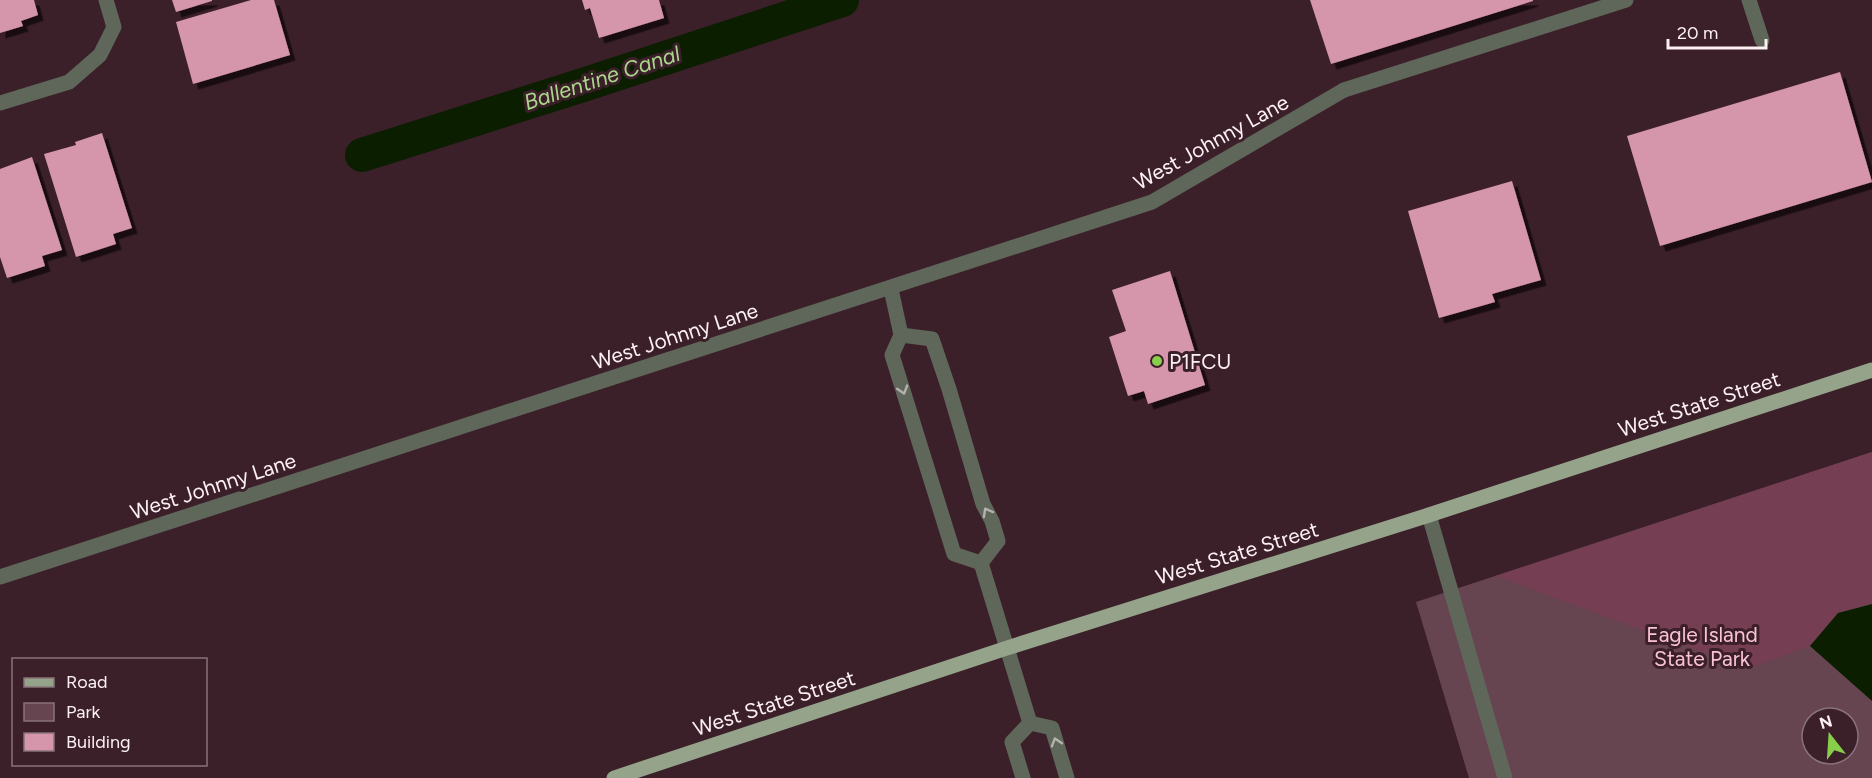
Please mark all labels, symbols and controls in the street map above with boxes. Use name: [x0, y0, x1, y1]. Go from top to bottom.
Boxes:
scale bar: [1668, 12, 1766, 50]
text: 20 m: [1677, 22, 1718, 44]
water label: Ballentine Canal: [520, 40, 684, 116]
street label: West Johnny Lane: [1129, 89, 1293, 195]
street label: West Johnny Lane: [589, 297, 761, 375]
place label: P1FCU: [1169, 349, 1231, 374]
marker: P1FCU: [1150, 354, 1164, 368]
street label: West State Street: [1615, 366, 1783, 442]
one-way arrow: [896, 384, 908, 395]
street label: West Johnny Lane: [127, 447, 299, 525]
one-way arrow: [983, 508, 994, 518]
street label: West State Street: [1153, 516, 1321, 590]
park label: Eagle Island State Park: [1646, 622, 1758, 671]
legend: [12, 658, 207, 766]
street label: West State Street: [690, 665, 858, 741]
text: Road: [66, 671, 107, 693]
text: Park: [66, 701, 101, 723]
north arrow: [1800, 706, 1860, 766]
text: N: [1817, 711, 1834, 733]
text: Building: [66, 731, 131, 753]
one-way arrow: [1051, 737, 1063, 748]

